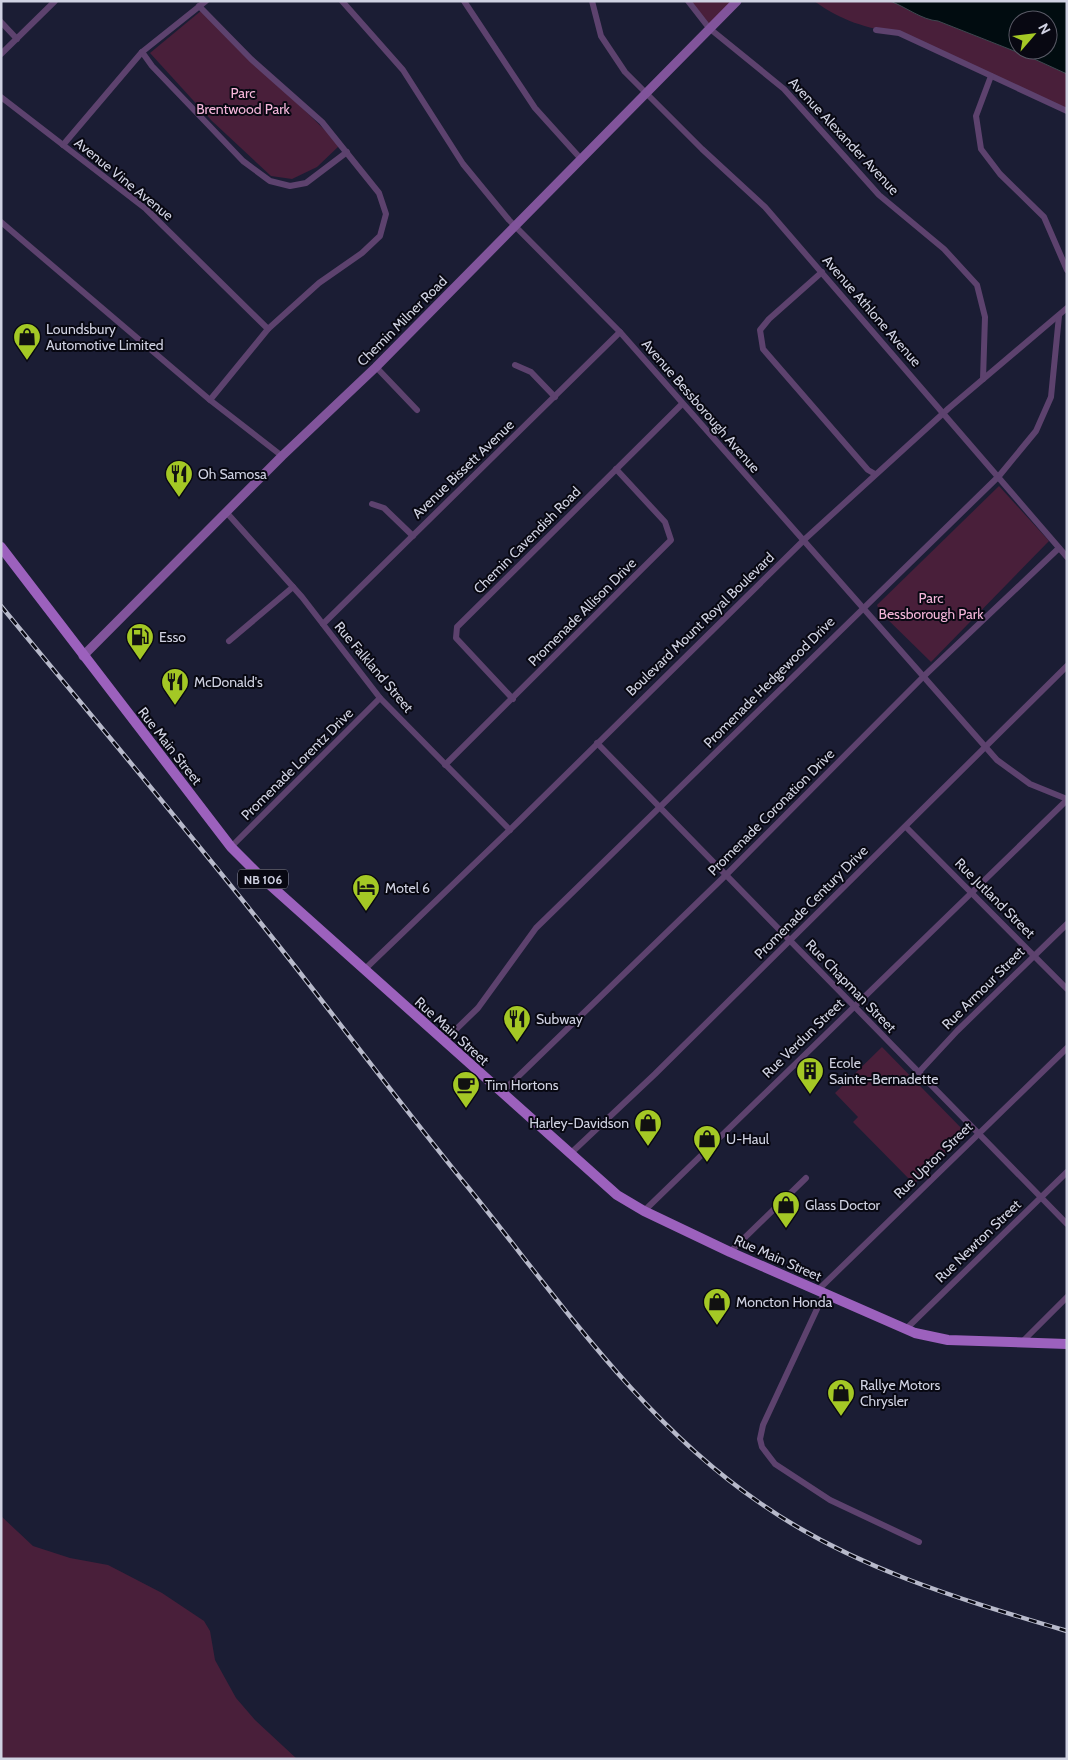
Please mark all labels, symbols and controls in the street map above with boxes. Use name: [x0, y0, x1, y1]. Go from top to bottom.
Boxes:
north arrow: [1008, 10, 1058, 60]
text: N: [1034, 20, 1055, 37]
street label: Avenue Alexander Avenue: [785, 73, 903, 199]
park label: Parc Brentwood Park: [196, 84, 291, 118]
street label: Avenue Vine Avenue: [71, 134, 177, 224]
street label: Avenue Athlone Avenue: [819, 252, 925, 370]
street label: Chemin Milner Road: [353, 272, 451, 370]
place label: Loundsbury Automotive Limited: [46, 320, 164, 354]
shop icon: Loundsbury Automotive Limited: [12, 322, 42, 361]
street label: Avenue Bessborough Avenue: [638, 335, 764, 477]
street label: Avenue Bissett Avenue: [408, 416, 518, 522]
restaurant icon: Oh Samosa: [164, 459, 194, 498]
place label: Oh Samosa: [198, 465, 267, 483]
street label: Chemin Cavendish Road: [470, 483, 584, 597]
street label: Boulevard Mount Royal Boulevard: [622, 548, 778, 700]
street label: Promenade Allison Drive: [524, 554, 640, 670]
park label: Parc Bessborough Park: [879, 589, 984, 623]
street label: Promenade Hedgewood Drive: [700, 613, 838, 751]
street label: Rue Falkland Street: [331, 618, 418, 716]
fuel station icon: Esso: [125, 622, 155, 661]
place label: Esso: [159, 628, 186, 646]
restaurant icon: McDonald's: [160, 667, 190, 706]
place label: McDonald's: [194, 673, 263, 691]
street label: Rue Main Street: [134, 703, 206, 789]
street label: Promenade Lorentz Drive: [237, 704, 357, 824]
street label: Promenade Coronation Drive: [704, 745, 838, 879]
street label: Promenade Century Drive: [750, 841, 872, 963]
street label: Rue Jutland Street: [951, 854, 1039, 942]
road number: NB 106: [238, 870, 288, 889]
hotel icon: Motel 6: [351, 873, 381, 912]
place label: Motel 6: [385, 879, 430, 897]
street label: Rue Chapman Street: [802, 936, 900, 1037]
street label: Rue Armour Street: [938, 943, 1028, 1033]
street label: Rue Main Street: [411, 993, 493, 1069]
street label: Rue Verdun Street: [758, 994, 848, 1082]
restaurant icon: Subway: [502, 1004, 532, 1043]
place label: Subway: [536, 1010, 583, 1028]
place label: Ecole Sainte-Bernadette: [829, 1054, 938, 1088]
building icon: Ecole Sainte-Bernadette: [795, 1056, 825, 1095]
cafe icon: Tim Hortons: [451, 1070, 481, 1109]
place label: Tim Hortons: [485, 1076, 559, 1094]
shop icon: Harley-Davidson: [633, 1108, 663, 1147]
place label: Harley-Davidson: [529, 1114, 629, 1132]
street label: Rue Upton Street: [890, 1118, 976, 1202]
shop icon: U-Haul: [692, 1124, 722, 1163]
place label: U-Haul: [726, 1130, 770, 1148]
shop icon: Glass Doctor: [771, 1190, 801, 1229]
street label: Rue Newton Street: [931, 1195, 1025, 1286]
place label: Glass Doctor: [805, 1196, 881, 1214]
street label: Rue Main Street: [731, 1231, 825, 1285]
shop icon: Moncton Honda: [702, 1287, 732, 1326]
place label: Moncton Honda: [736, 1293, 832, 1311]
place label: Rallye Motors Chrysler: [860, 1376, 940, 1410]
shop icon: Rallye Motors Chrysler: [826, 1378, 856, 1417]

